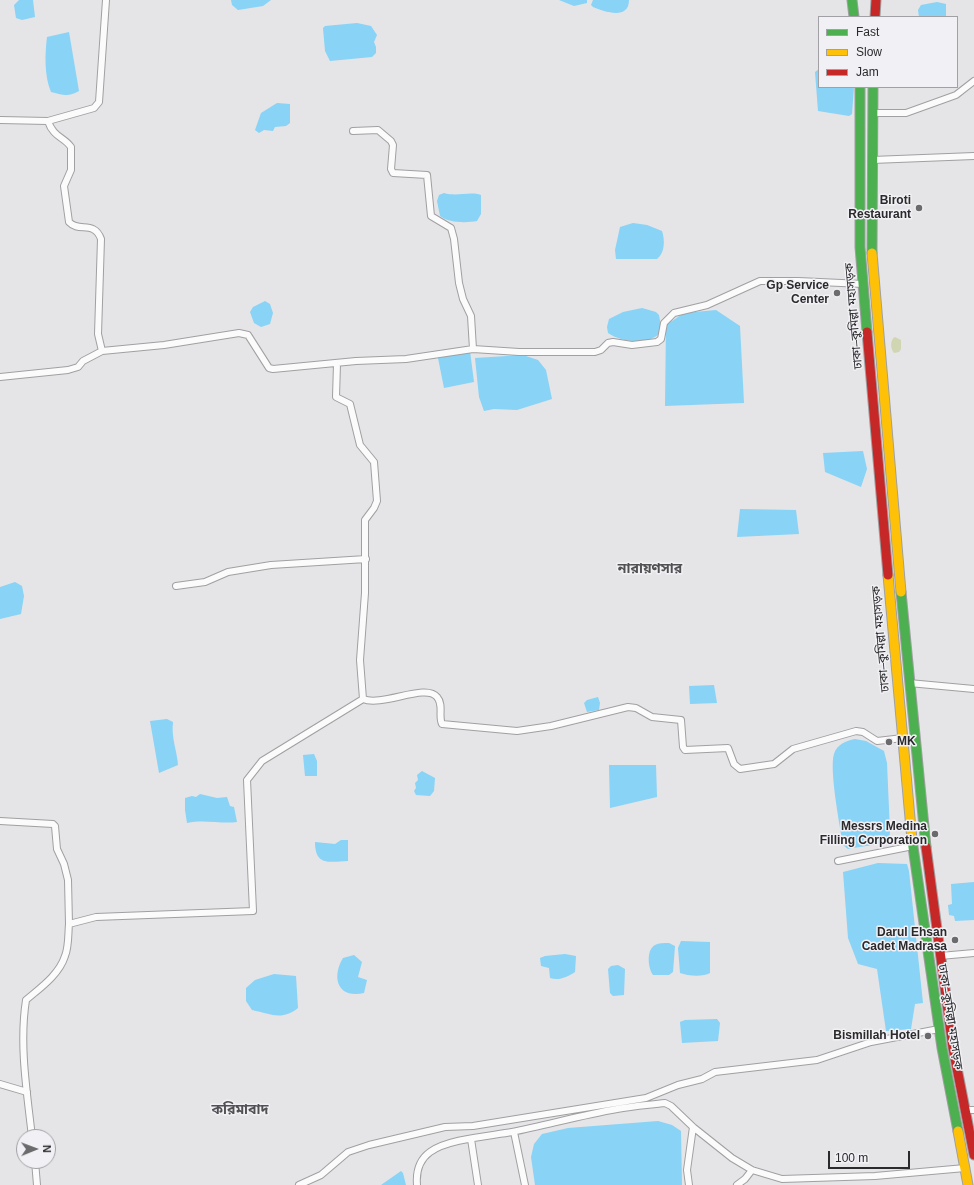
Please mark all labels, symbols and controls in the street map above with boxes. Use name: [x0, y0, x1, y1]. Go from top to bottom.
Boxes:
legend: [818, 16, 958, 88]
text: Fast: [856, 25, 879, 39]
text: Slow: [856, 45, 882, 59]
text: Jam: [856, 65, 879, 79]
place label: Biroti Restaurant: [848, 194, 911, 222]
marker: Biroti Restaurant: [914, 203, 924, 213]
street label: ঢাকা–কুমিল্লা মহাসড়ক: [842, 262, 866, 370]
place label: Gp Service Center: [766, 279, 829, 307]
marker: Gp Service Center: [832, 288, 842, 298]
district label: নারায়ণসার: [618, 561, 682, 577]
street label: ঢাকা–কুমিল্লা মহাসড়ক: [869, 585, 893, 693]
place label: MK: [897, 735, 916, 749]
marker: MK: [884, 737, 894, 747]
place label: Messrs Medina Filling Corporation: [820, 820, 927, 848]
marker: Messrs Medina Filling Corporation: [930, 829, 940, 839]
place label: Darul Ehsan Cadet Madrasa: [862, 926, 947, 954]
marker: Darul Ehsan Cadet Madrasa: [950, 935, 960, 945]
street label: ঢাকা–কুমিল্লা মহাসড়ক: [935, 963, 965, 1071]
place label: Bismillah Hotel: [833, 1029, 920, 1043]
marker: Bismillah Hotel: [923, 1031, 933, 1041]
district label: করিমাবাদ: [212, 1102, 268, 1118]
north arrow: [16, 1129, 56, 1169]
scale bar: [830, 1143, 912, 1169]
text: N: [41, 1145, 53, 1153]
text: 100 m: [835, 1151, 868, 1165]

